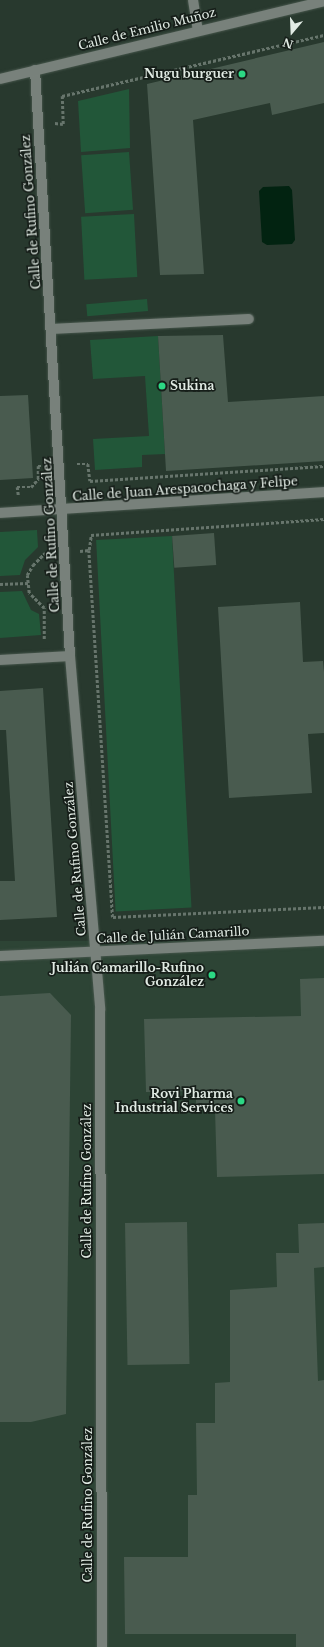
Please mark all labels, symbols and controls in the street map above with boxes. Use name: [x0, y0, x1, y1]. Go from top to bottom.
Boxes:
street label: Calle de Emilio Muñoz: [77, 5, 217, 53]
north arrow: [272, 12, 312, 52]
text: N: [281, 35, 295, 52]
place label: Nugu burguer: [144, 67, 234, 81]
marker: Nugu burguer: [237, 69, 247, 79]
street label: Calle de Rufino González: [18, 134, 44, 290]
place label: Sukina: [170, 379, 214, 393]
marker: Sukina: [157, 381, 167, 391]
street label: Calle de Rufino González: [40, 457, 62, 613]
street label: Calle de Juan Arespacochaga y Felipe: [71, 474, 299, 504]
street label: Calle de Rufino González: [61, 781, 89, 937]
street label: Calle de Julián Camarillo: [96, 924, 250, 946]
place label: Julián Camarillo-Rufino González: [51, 961, 204, 989]
marker: Julián Camarillo-Rufino González: [207, 970, 217, 980]
place label: Rovi Pharma Industrial Services: [115, 1087, 233, 1115]
marker: Rovi Pharma Industrial Services: [236, 1096, 246, 1106]
street label: Calle de Rufino González: [80, 1103, 94, 1259]
street label: Calle de Rufino González: [81, 1427, 95, 1583]

